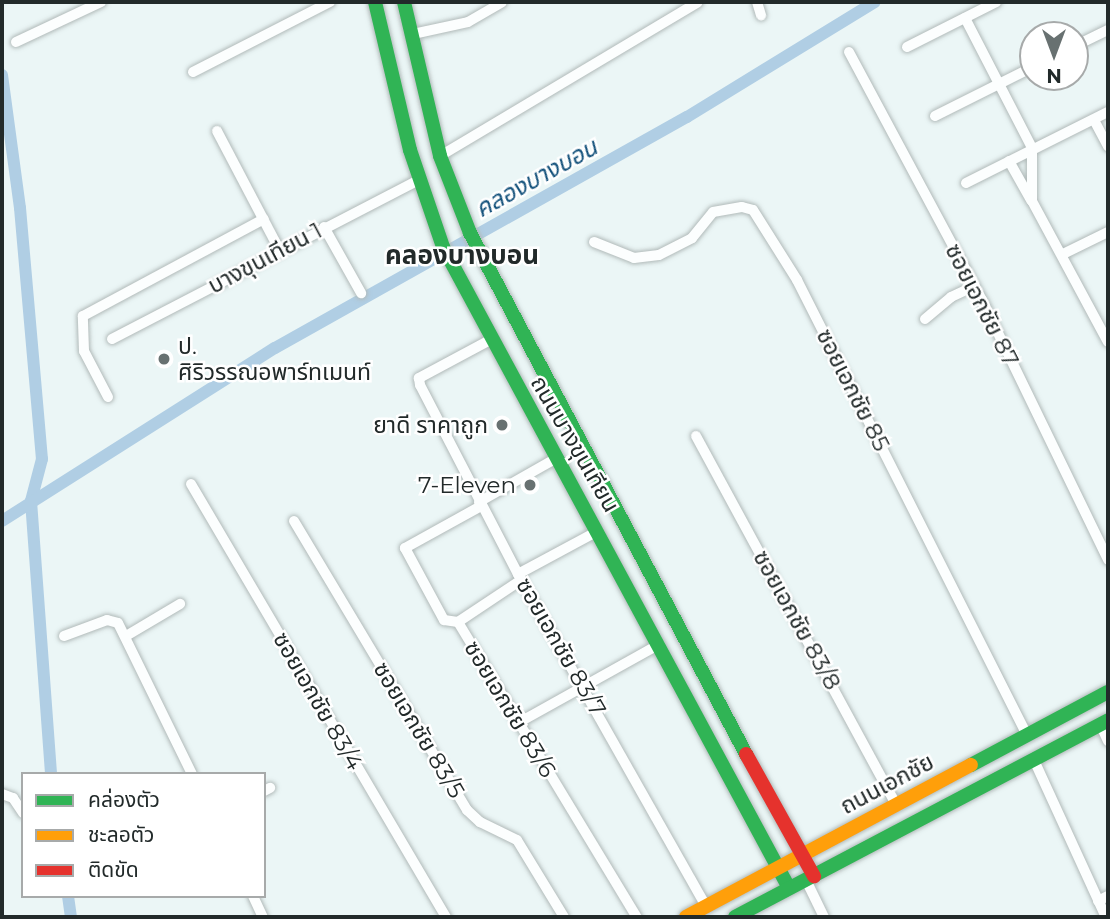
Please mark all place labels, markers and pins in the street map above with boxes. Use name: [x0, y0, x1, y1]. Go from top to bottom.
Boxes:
place label: ป. ศิริวรรณอพาร์ทเมนท์: [178, 332, 371, 386]
marker: ป. ศิริวรรณอพาร์ทเมนท์: [156, 351, 172, 367]
place label: ยาดี ราคาถูก: [373, 411, 488, 439]
marker: ยาดี ราคาถูก: [494, 417, 510, 433]
place label: 7-Eleven: [418, 471, 516, 499]
marker: 7-Eleven: [522, 477, 538, 493]

